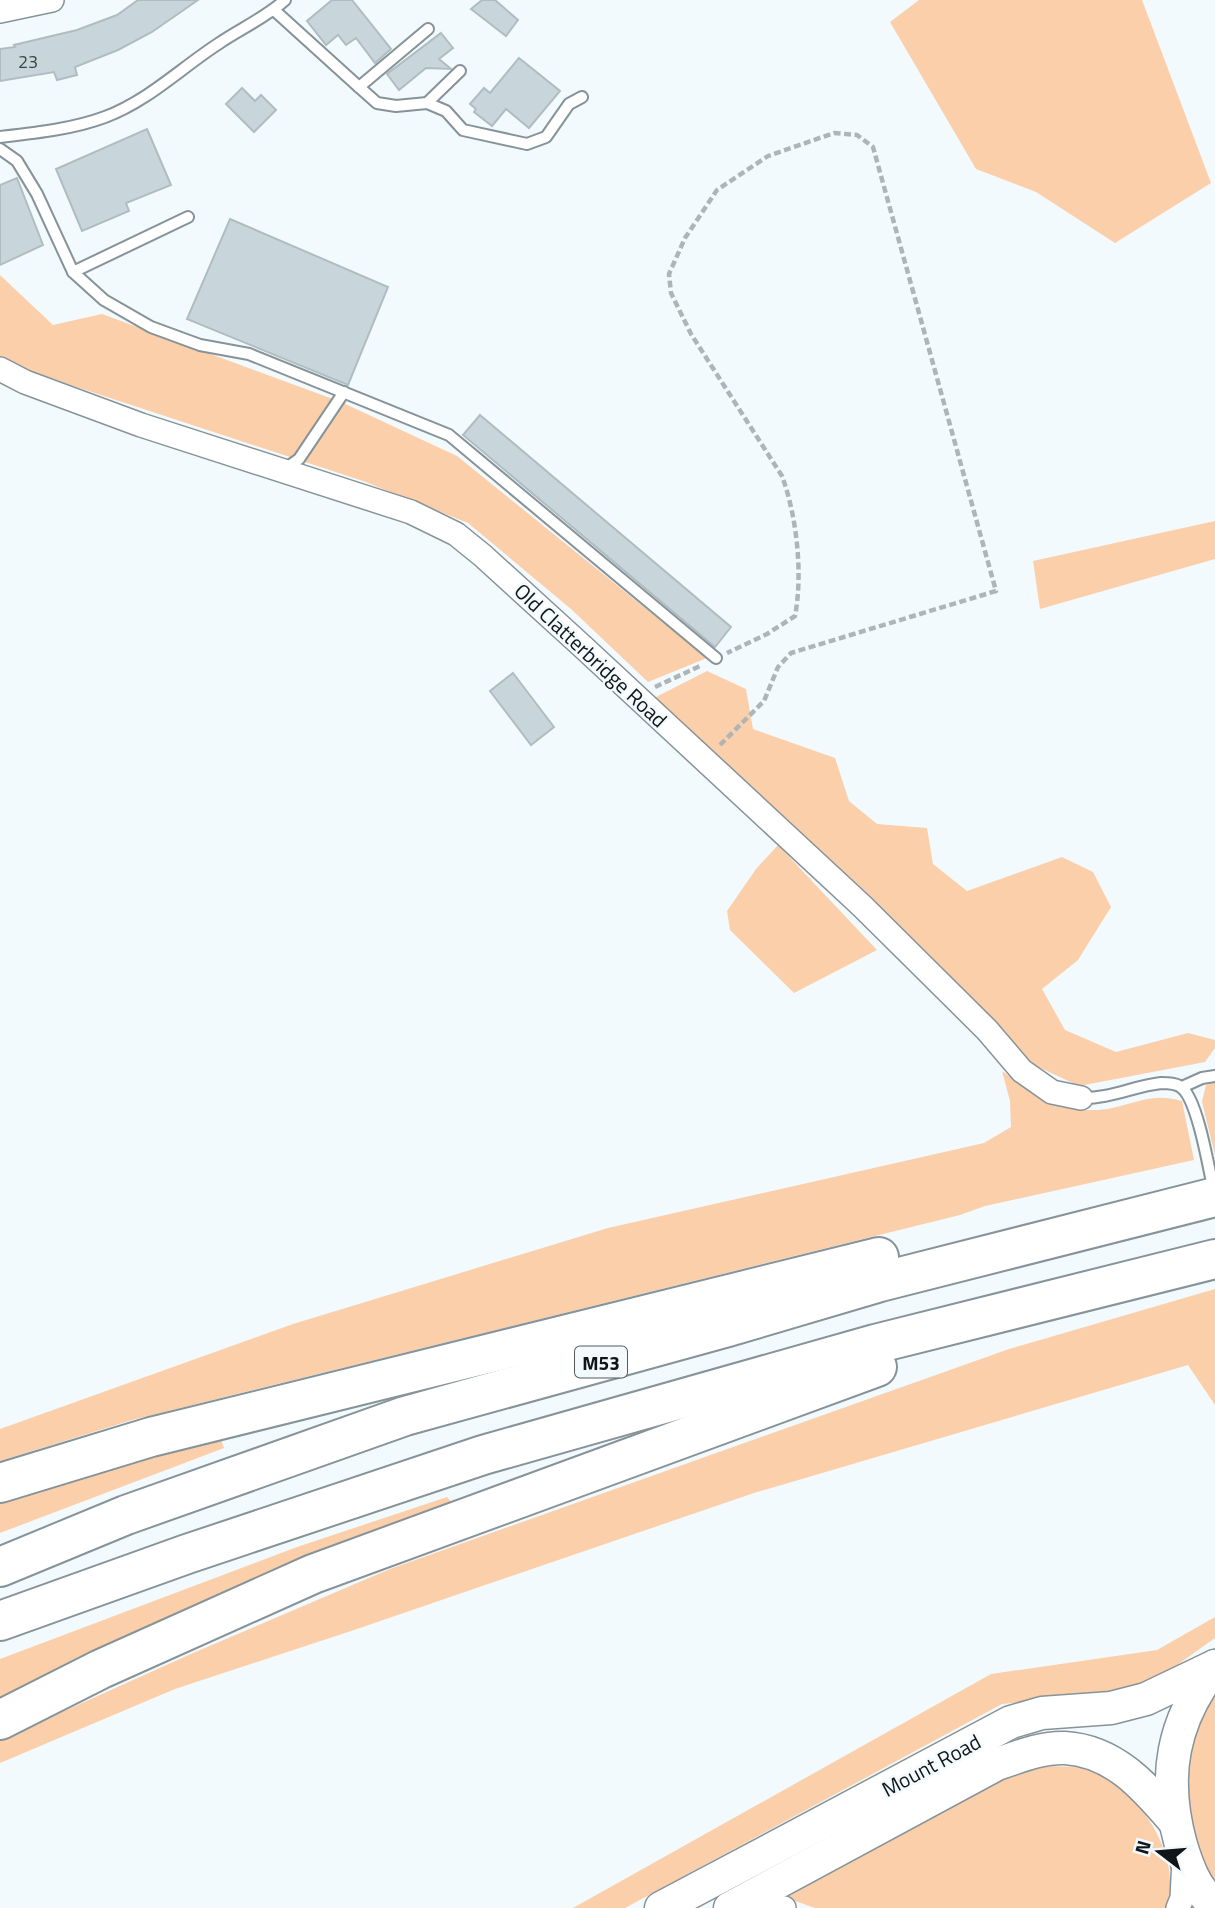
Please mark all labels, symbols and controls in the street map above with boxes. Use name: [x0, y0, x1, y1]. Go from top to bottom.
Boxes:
house number: 23: [18, 48, 38, 75]
street label: Old Clatterbridge Road: [507, 575, 675, 735]
road number: M53: [575, 1346, 627, 1378]
street label: Mount Road: [876, 1725, 986, 1805]
north arrow: [1124, 1817, 1194, 1887]
text: N: [1126, 1837, 1158, 1858]

